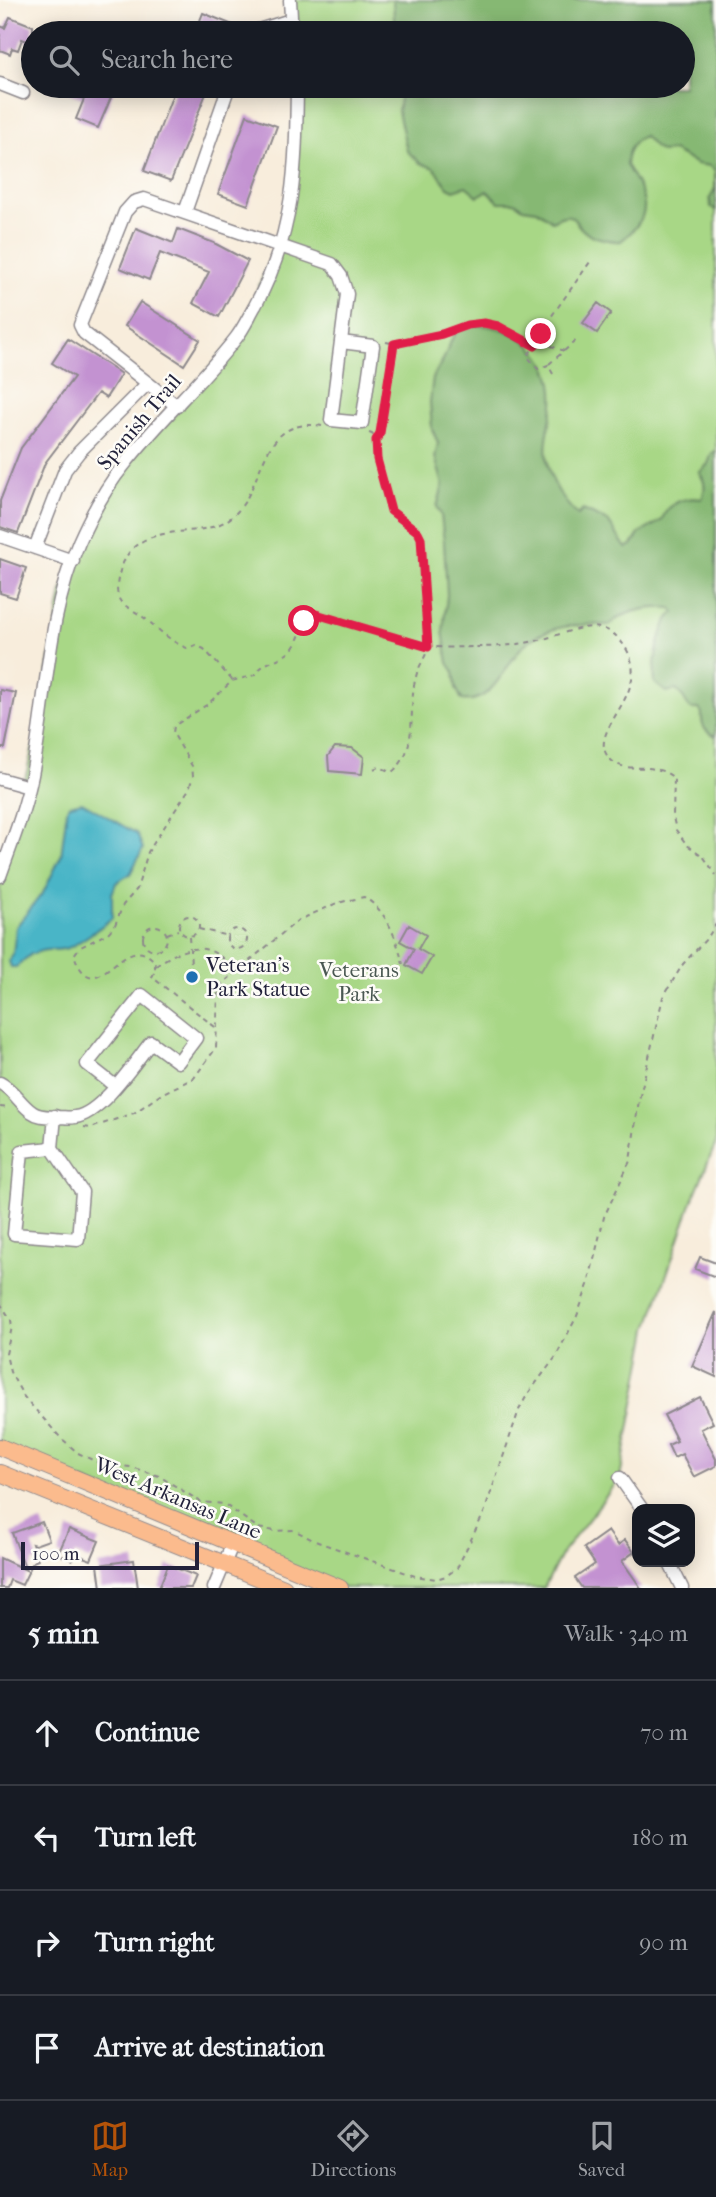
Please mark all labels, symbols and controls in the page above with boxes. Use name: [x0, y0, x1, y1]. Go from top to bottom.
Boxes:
search box: [21, 21, 695, 98]
icon: search: [45, 41, 83, 79]
text: Search here: [101, 44, 233, 75]
route end: [525, 318, 556, 349]
street label: Spanish Trail: [92, 369, 186, 475]
route start: [288, 605, 319, 636]
place label: Veteran's Park Statue: [205, 953, 310, 1001]
park label: Veterans Park: [318, 958, 399, 1006]
marker: Veteran's Park Statue: [184, 969, 200, 985]
street label: West Arkansas Lane: [90, 1452, 265, 1544]
map controls: [632, 1504, 695, 1567]
button: layers: [632, 1504, 695, 1567]
scale bar: [21, 1539, 200, 1571]
text: 100 m: [32, 1543, 80, 1565]
text: 5 min: [28, 1616, 99, 1651]
text: Walk · 340 m: [564, 1620, 688, 1647]
icon: ahead: [28, 1714, 66, 1752]
text: Continue: [95, 1717, 200, 1748]
text: 70 m: [640, 1719, 688, 1746]
icon: left: [28, 1819, 66, 1857]
text: Turn left: [95, 1822, 196, 1853]
text: 180 m: [631, 1824, 688, 1851]
icon: right: [28, 1924, 66, 1962]
text: Turn right: [95, 1927, 215, 1958]
text: 90 m: [639, 1929, 688, 1956]
icon: arrive: [28, 2029, 66, 2067]
text: Arrive at destination: [95, 2032, 325, 2063]
tab: Map: [91, 2117, 129, 2181]
tab: Directions: [311, 2117, 396, 2181]
tab: Saved: [578, 2117, 625, 2181]

